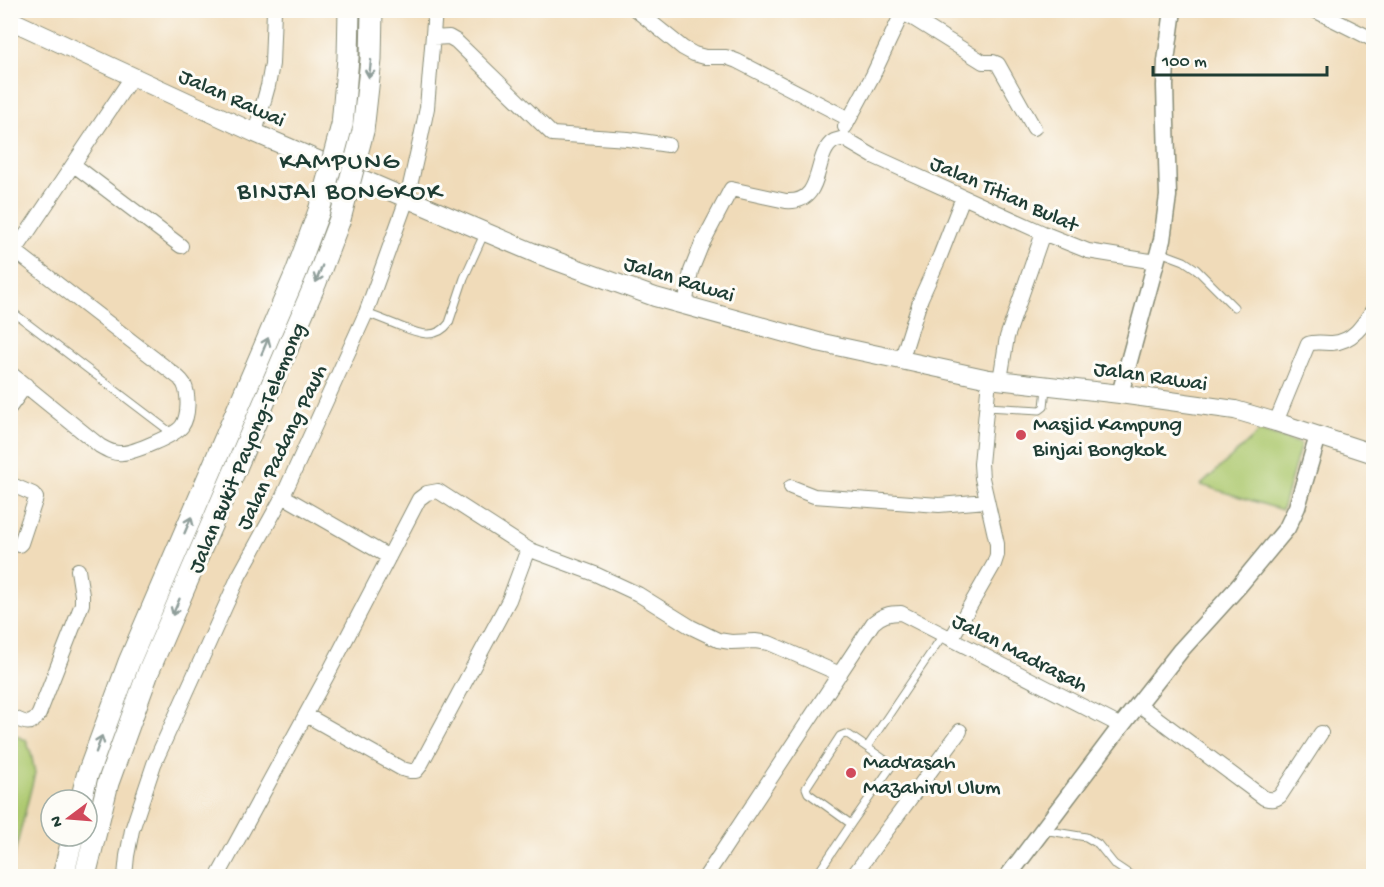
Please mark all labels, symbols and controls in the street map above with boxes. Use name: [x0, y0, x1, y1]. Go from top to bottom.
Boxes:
scale bar: [1153, 39, 1327, 77]
text: 100 m: [1161, 52, 1207, 73]
one-way arrow: [364, 58, 375, 78]
street label: Jalan Rawai: [174, 65, 289, 135]
district label: KAMPUNG BINJAI BONGKOK: [236, 148, 444, 209]
street label: Jalan Titian Bulat: [925, 151, 1083, 241]
street label: Jalan Rawai: [620, 252, 737, 310]
one-way arrow: [313, 264, 324, 282]
street label: Jalan Bukit Payong-Telemong: [184, 319, 313, 578]
one-way arrow: [260, 337, 271, 355]
street label: Jalan Rawai: [1092, 357, 1209, 399]
street label: Jalan Padang Pauh: [232, 361, 335, 535]
place label: Masjid Kampung Binjai Bongkok: [1032, 413, 1182, 464]
marker: Masjid Kampung Binjai Bongkok: [1014, 428, 1028, 442]
one-way arrow: [183, 516, 194, 535]
one-way arrow: [170, 598, 182, 616]
street label: Jalan Madrasah: [947, 609, 1092, 700]
one-way arrow: [94, 735, 105, 754]
place label: Madrasah Mazahirul Ulum: [863, 751, 1001, 802]
marker: Madrasah Mazahirul Ulum: [844, 766, 858, 780]
north arrow: [39, 788, 99, 848]
text: N: [47, 813, 69, 829]

